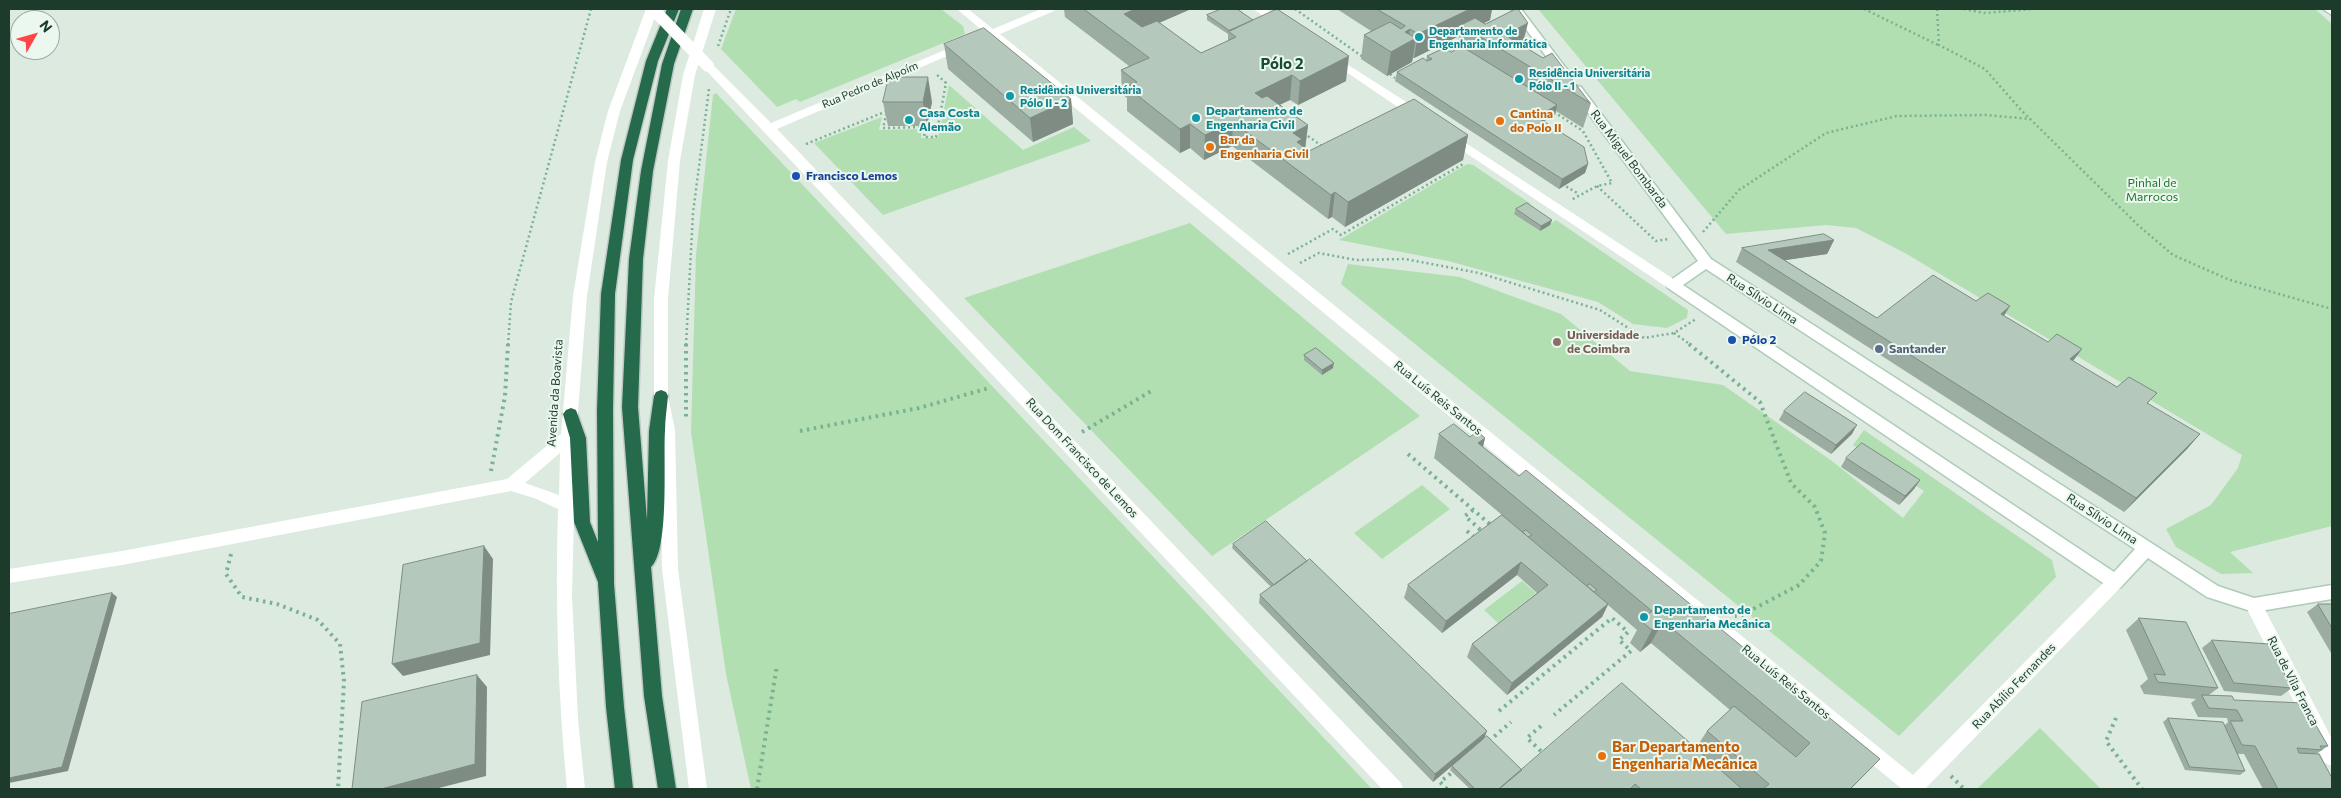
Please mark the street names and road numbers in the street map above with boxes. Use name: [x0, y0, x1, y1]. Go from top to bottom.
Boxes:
street label: Rua Pedro de Alpoím: [820, 59, 920, 111]
street label: Rua Miguel Bombarda: [1587, 107, 1671, 211]
street label: Rua Sílvio Lima: [1724, 271, 1800, 327]
street label: Avenida da Boavista: [544, 339, 566, 447]
street label: Rua Luís Reis Santos: [1391, 358, 1485, 438]
street label: Rua Dom Francisco de Lemos: [1023, 395, 1141, 521]
street label: Rua Sílvio Lima: [2064, 491, 2140, 547]
street label: Rua de Vila Franca: [2264, 634, 2322, 728]
street label: Rua Abílio Fernandes: [1969, 640, 2059, 732]
street label: Rua Luís Reis Santos: [1739, 642, 1833, 722]

